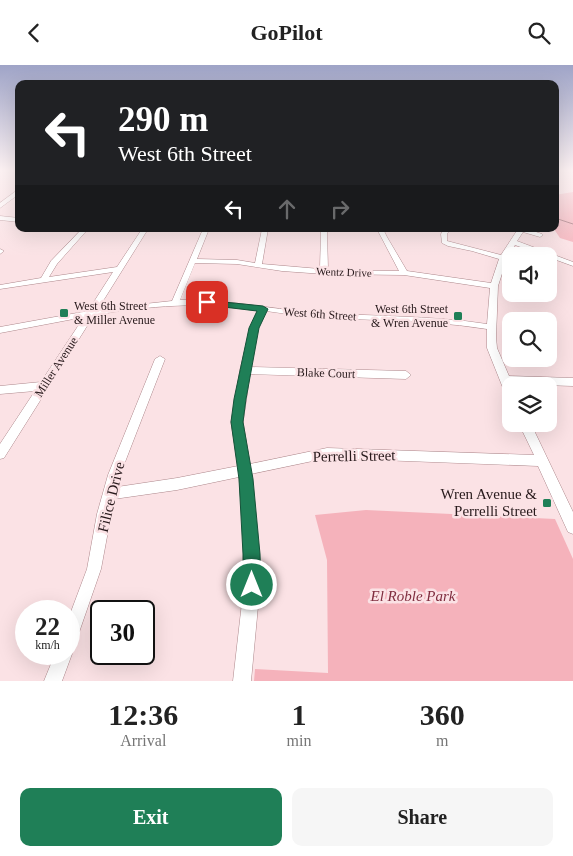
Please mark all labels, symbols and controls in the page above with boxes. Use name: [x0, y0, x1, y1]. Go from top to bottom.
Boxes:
icon: back: [20, 19, 48, 47]
icon: search: [525, 19, 553, 47]
text: GoPilot: [250, 20, 323, 45]
icon: left: [35, 100, 100, 165]
text: 290 m: [118, 100, 208, 139]
text: West 6th Street: [118, 141, 252, 166]
icon: left: [220, 195, 248, 223]
icon: ahead: [273, 195, 301, 223]
icon: right: [326, 195, 354, 223]
map controls: [502, 247, 557, 432]
button: sound: [502, 247, 557, 302]
street label: Wentz Drive: [316, 265, 372, 279]
pin: [186, 281, 228, 323]
icon: arrive: [193, 288, 221, 316]
place label: West 6th Street & Miller Avenue: [74, 299, 155, 327]
place label: West 6th Street & Wren Avenue: [371, 302, 449, 330]
street label: West 6th Street: [283, 304, 358, 324]
marker: West 6th Street & Miller Avenue: [58, 307, 70, 319]
marker: West 6th Street & Wren Avenue: [452, 310, 464, 322]
button: search: [502, 312, 557, 367]
street label: Miller Avenue: [31, 334, 81, 400]
street label: Blake Court: [297, 365, 356, 381]
button: layers: [502, 377, 557, 432]
street label: Perrelli Street: [312, 447, 396, 465]
street label: Filice Drive: [95, 460, 128, 534]
place label: Wren Avenue & Perrelli Street: [440, 486, 538, 519]
marker: Wren Avenue & Perrelli Street: [541, 497, 553, 509]
position arrow: [225, 558, 277, 610]
park label: El Roble Park: [370, 588, 456, 604]
speed limit sign: 30: [90, 600, 155, 665]
text: 22: [35, 613, 60, 640]
text: km/h: [35, 638, 60, 652]
text: 12:36: [108, 698, 178, 731]
text: 1: [291, 698, 306, 731]
text: 360: [420, 698, 465, 731]
text: Arrival: [120, 732, 166, 749]
text: min: [287, 732, 311, 749]
text: m: [436, 732, 448, 749]
button: Exit: [20, 788, 282, 846]
button: Share: [292, 788, 553, 846]

